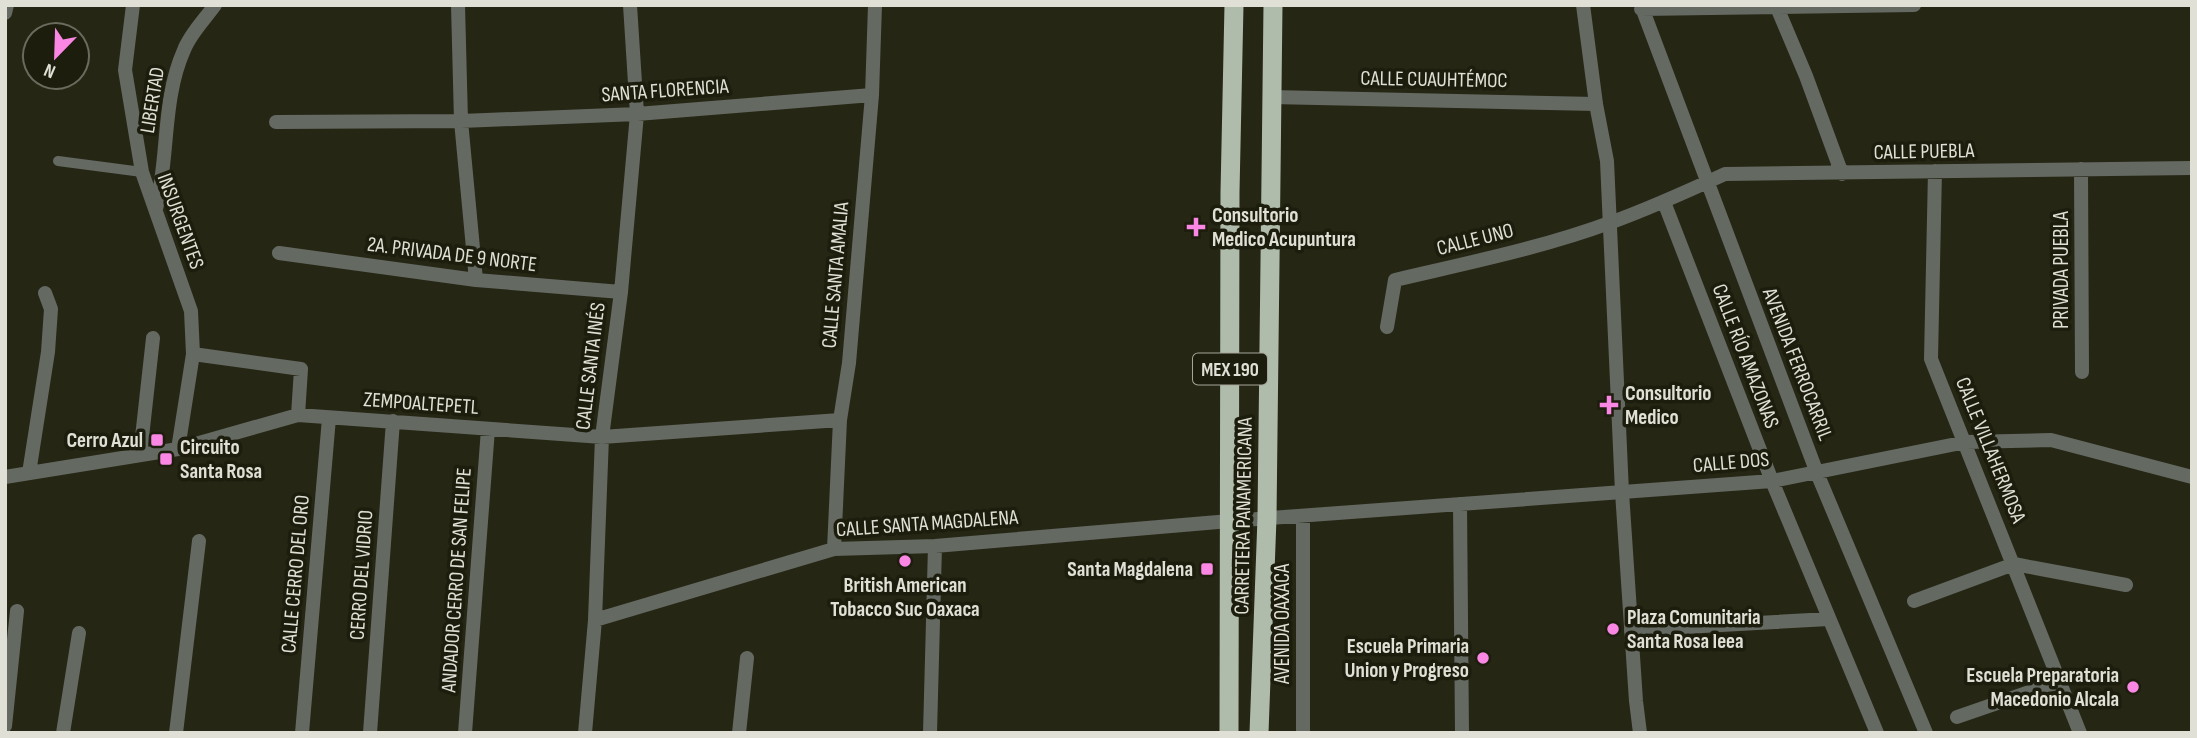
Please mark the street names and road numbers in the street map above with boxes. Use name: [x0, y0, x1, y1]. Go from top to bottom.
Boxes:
street label: LIBERTAD: [135, 65, 170, 135]
street label: CALLE CUAUHTÉMOC: [1360, 66, 1508, 93]
street label: SANTA FLORENCIA: [601, 74, 730, 107]
street label: CALLE PUEBLA: [1873, 138, 1976, 165]
street label: INSURGENTES: [152, 170, 209, 272]
street label: CALLE SANTA AMALIA: [817, 200, 854, 349]
street label: PRIVADA PUEBLA: [2049, 210, 2074, 329]
street label: CALLE UNO: [1434, 218, 1516, 261]
street label: 2A. PRIVADA DE 9 NORTE: [366, 232, 538, 277]
street label: CALLE RÍO AMAZONAS: [1707, 280, 1785, 432]
street label: AVENIDA FERROCARRIL: [1757, 284, 1838, 444]
street label: CALLE SANTA INÉS: [570, 301, 611, 431]
road number: MEX 190: [1193, 354, 1267, 384]
street label: CALLE VILLAHERMOSA: [1950, 374, 2032, 528]
street label: ZEMPOALTEPETL: [363, 387, 480, 420]
street label: CARRETERA PANAMERICANA: [1229, 416, 1258, 615]
street label: CALLE DOS: [1692, 447, 1770, 478]
street label: ANDADOR CERRO DE SAN FELIPE: [436, 467, 477, 694]
street label: CALLE CERRO DEL ORO: [276, 494, 315, 654]
street label: CALLE SANTA MAGDALENA: [835, 505, 1020, 542]
street label: CERRO DEL VIDRIO: [344, 509, 379, 641]
street label: AVENIDA OAXACA: [1270, 563, 1295, 685]

